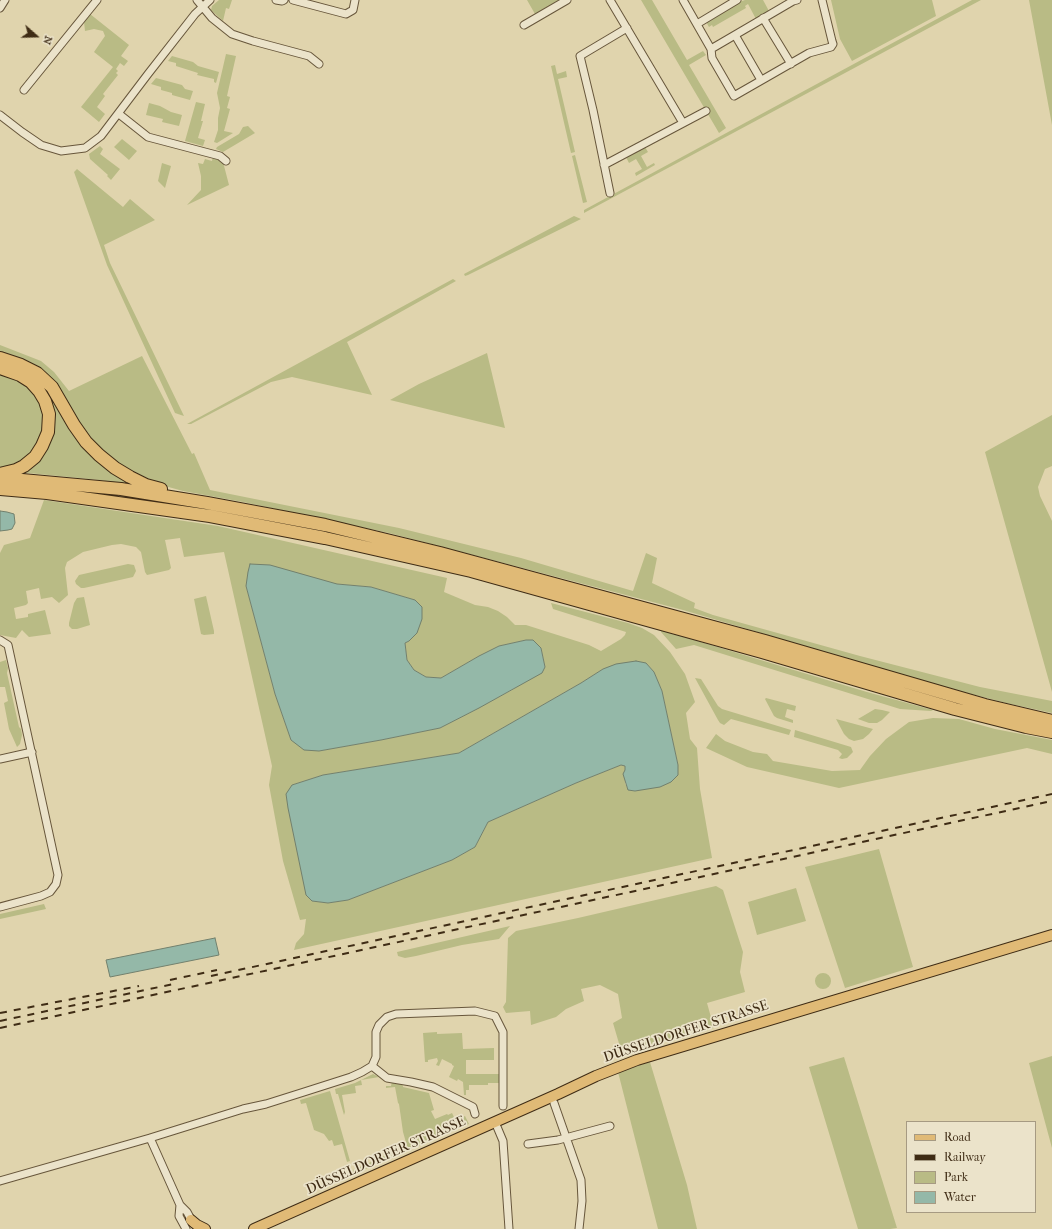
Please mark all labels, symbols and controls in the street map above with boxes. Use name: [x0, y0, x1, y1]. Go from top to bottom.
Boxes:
north arrow: [16, 16, 56, 56]
text: N: [40, 34, 55, 46]
street label: DÜSSELDORFER STRASSE: [601, 997, 771, 1067]
street label: DÜSSELDORFER STRASSE: [304, 1113, 468, 1199]
legend: [906, 1121, 1036, 1213]
text: Road: [944, 1130, 971, 1144]
text: Railway: [944, 1150, 986, 1164]
text: Park: [944, 1170, 968, 1184]
text: Water: [944, 1190, 976, 1204]

